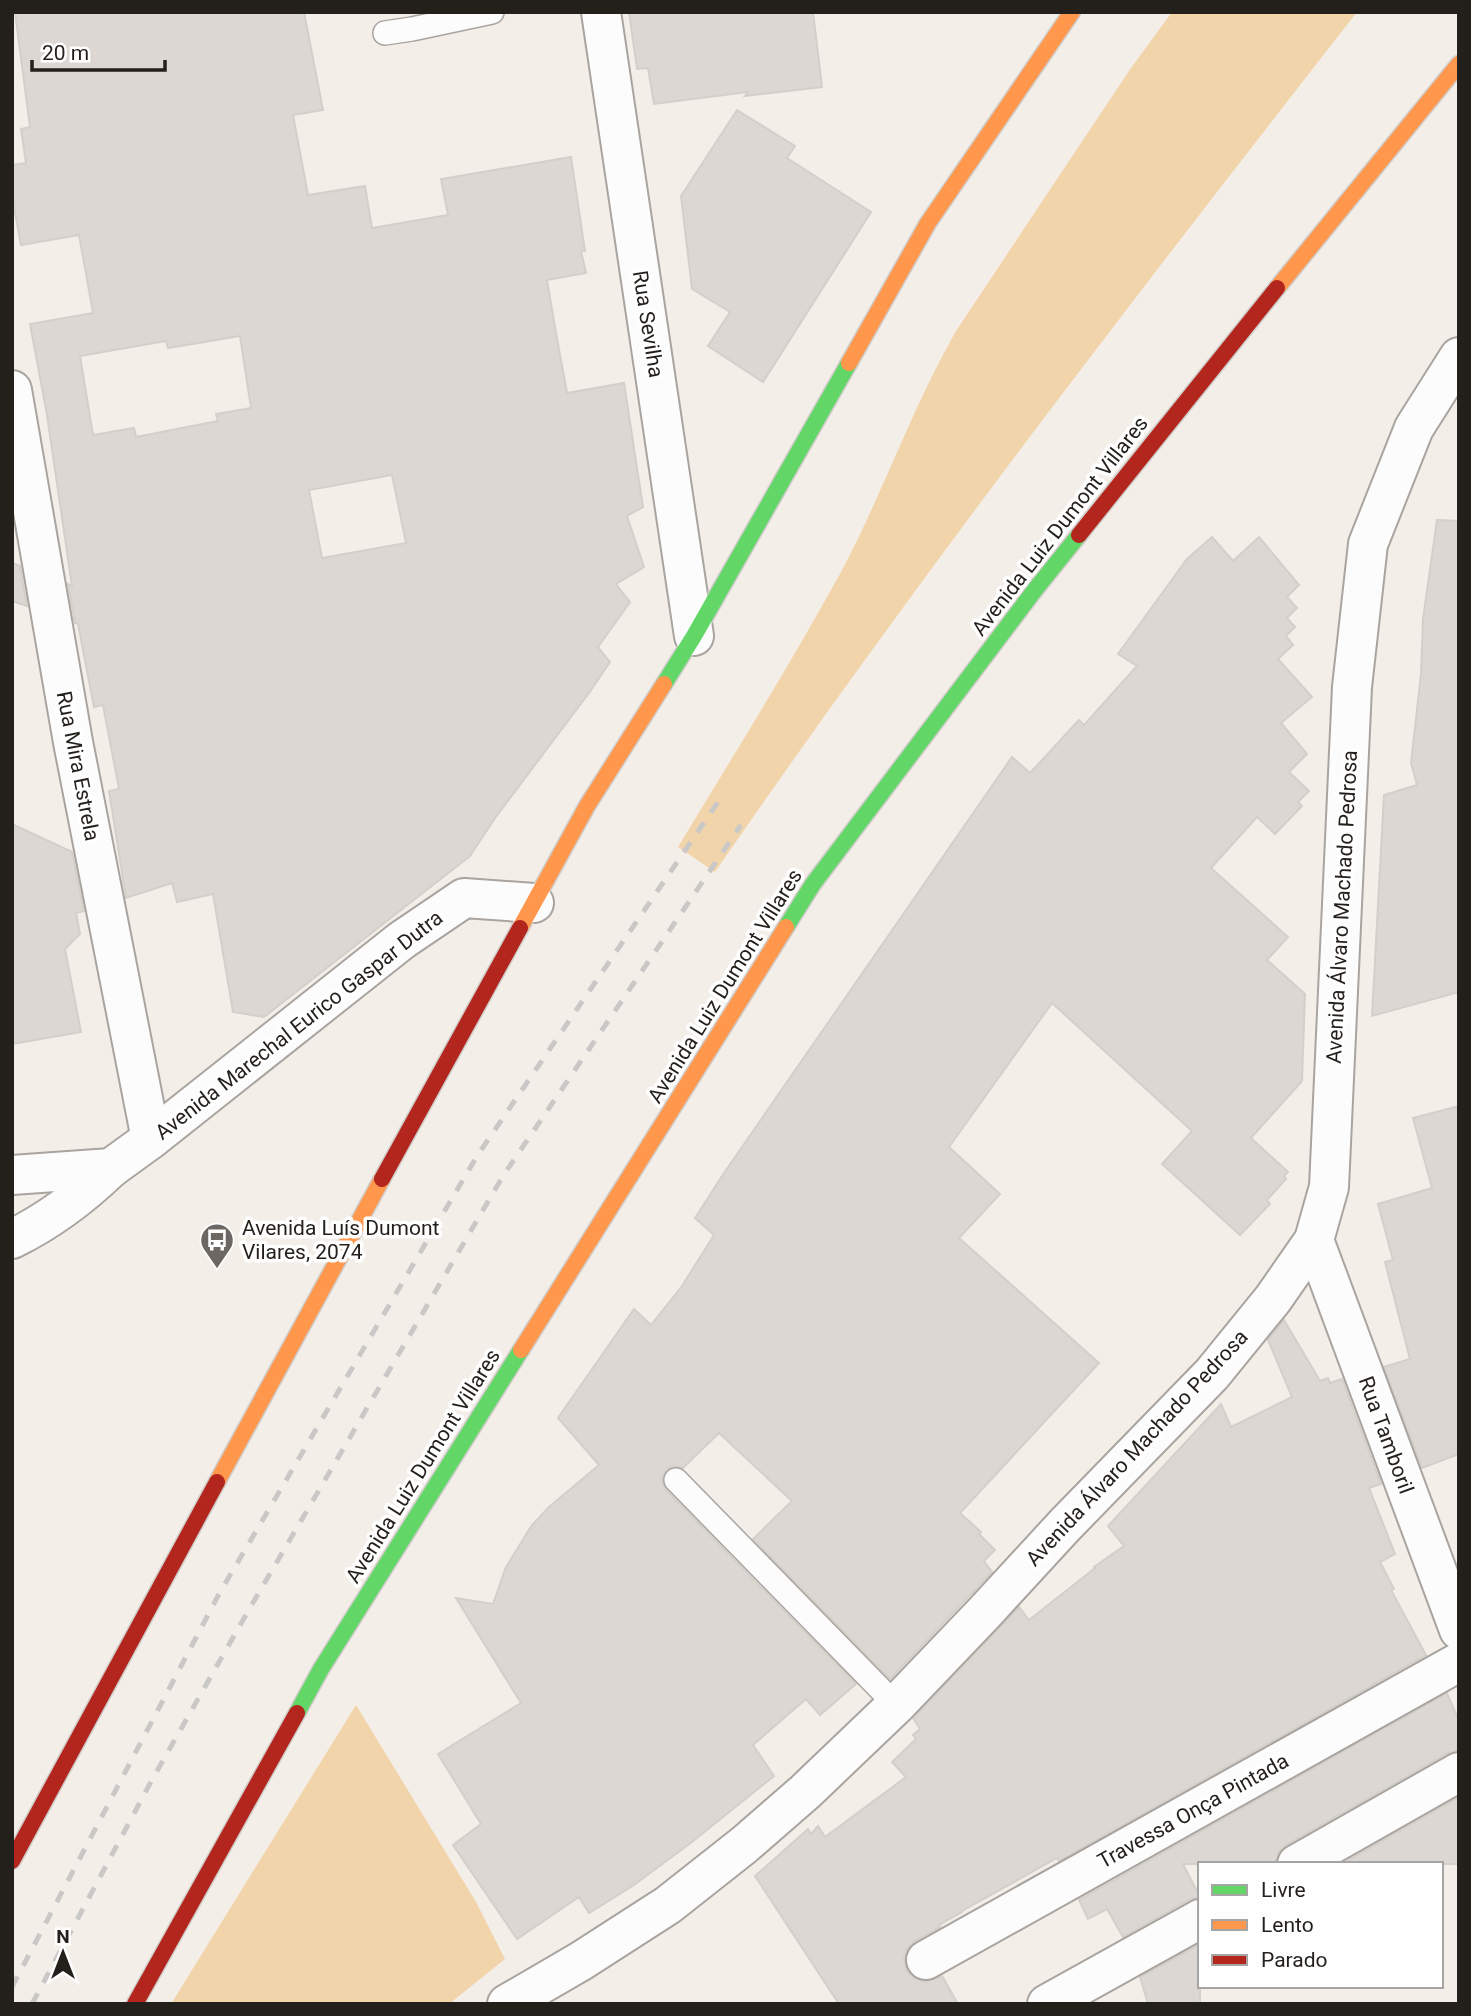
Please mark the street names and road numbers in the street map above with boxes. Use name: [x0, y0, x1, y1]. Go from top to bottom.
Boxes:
street label: Rua Sevilha: [628, 269, 668, 379]
street label: Avenida Luiz Dumont Villares: [967, 412, 1153, 640]
street label: Rua Mira Estrela: [52, 689, 104, 843]
street label: Avenida Álvaro Machado Pedrosa: [1322, 750, 1362, 1064]
street label: Avenida Luiz Dumont Villares: [643, 865, 807, 1107]
street label: Avenida Marechal Eurico Gaspar Dutra: [151, 905, 447, 1145]
street label: Avenida Álvaro Machado Pedrosa: [1021, 1325, 1253, 1571]
street label: Avenida Luiz Dumont Villares: [341, 1345, 505, 1587]
street label: Rua Tamboril: [1354, 1373, 1418, 1497]
street label: Travessa Onça Pintada: [1093, 1749, 1293, 1873]

